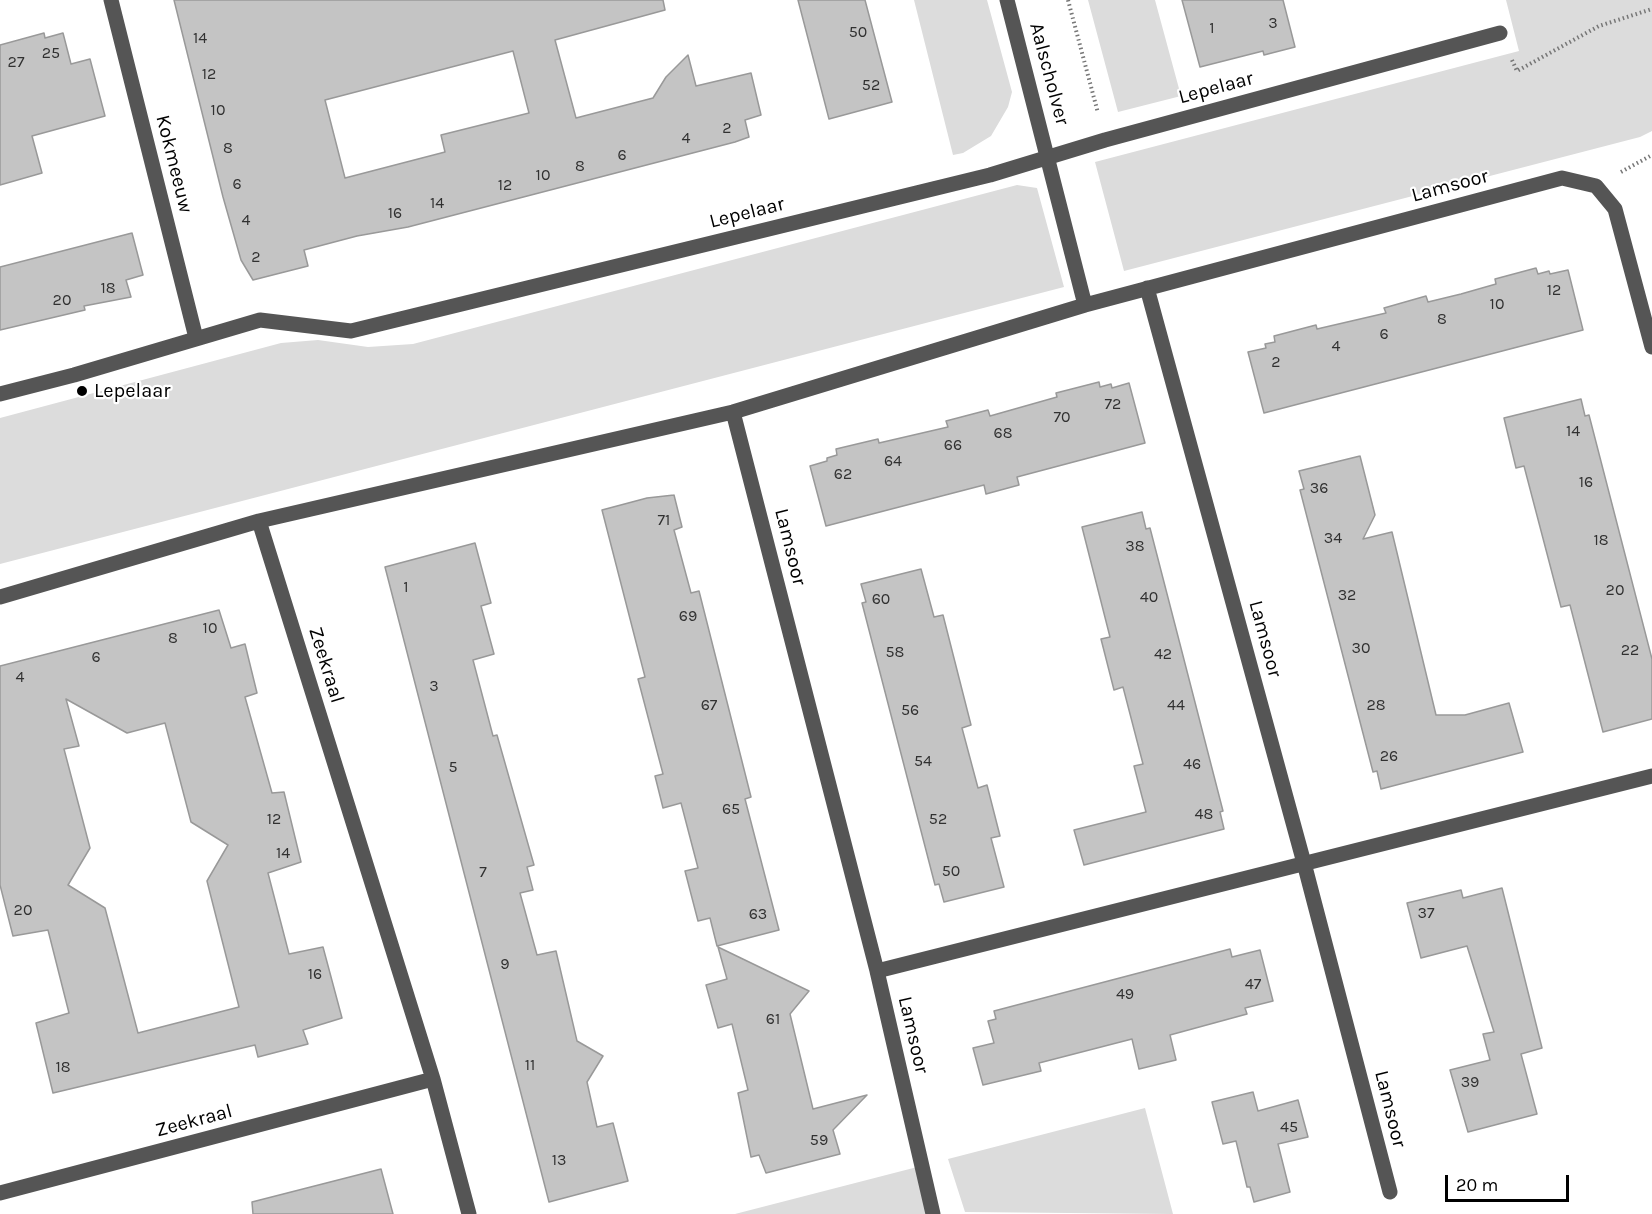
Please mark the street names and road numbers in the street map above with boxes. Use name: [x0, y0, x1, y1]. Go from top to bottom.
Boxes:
street label: Aalscholver: [1024, 20, 1074, 128]
street label: Lepelaar: [1176, 67, 1256, 109]
street label: Kokmeeuw: [150, 112, 198, 216]
street label: Lamsoor: [1409, 164, 1491, 208]
street label: Lepelaar: [707, 192, 787, 234]
street label: Lamsoor: [769, 506, 811, 588]
street label: Lamsoor: [1243, 598, 1287, 680]
street label: Zeekraal: [303, 624, 349, 706]
street label: Lamsoor: [892, 994, 934, 1076]
street label: Lamsoor: [1369, 1068, 1411, 1150]
street label: Zeekraal: [153, 1099, 235, 1143]

